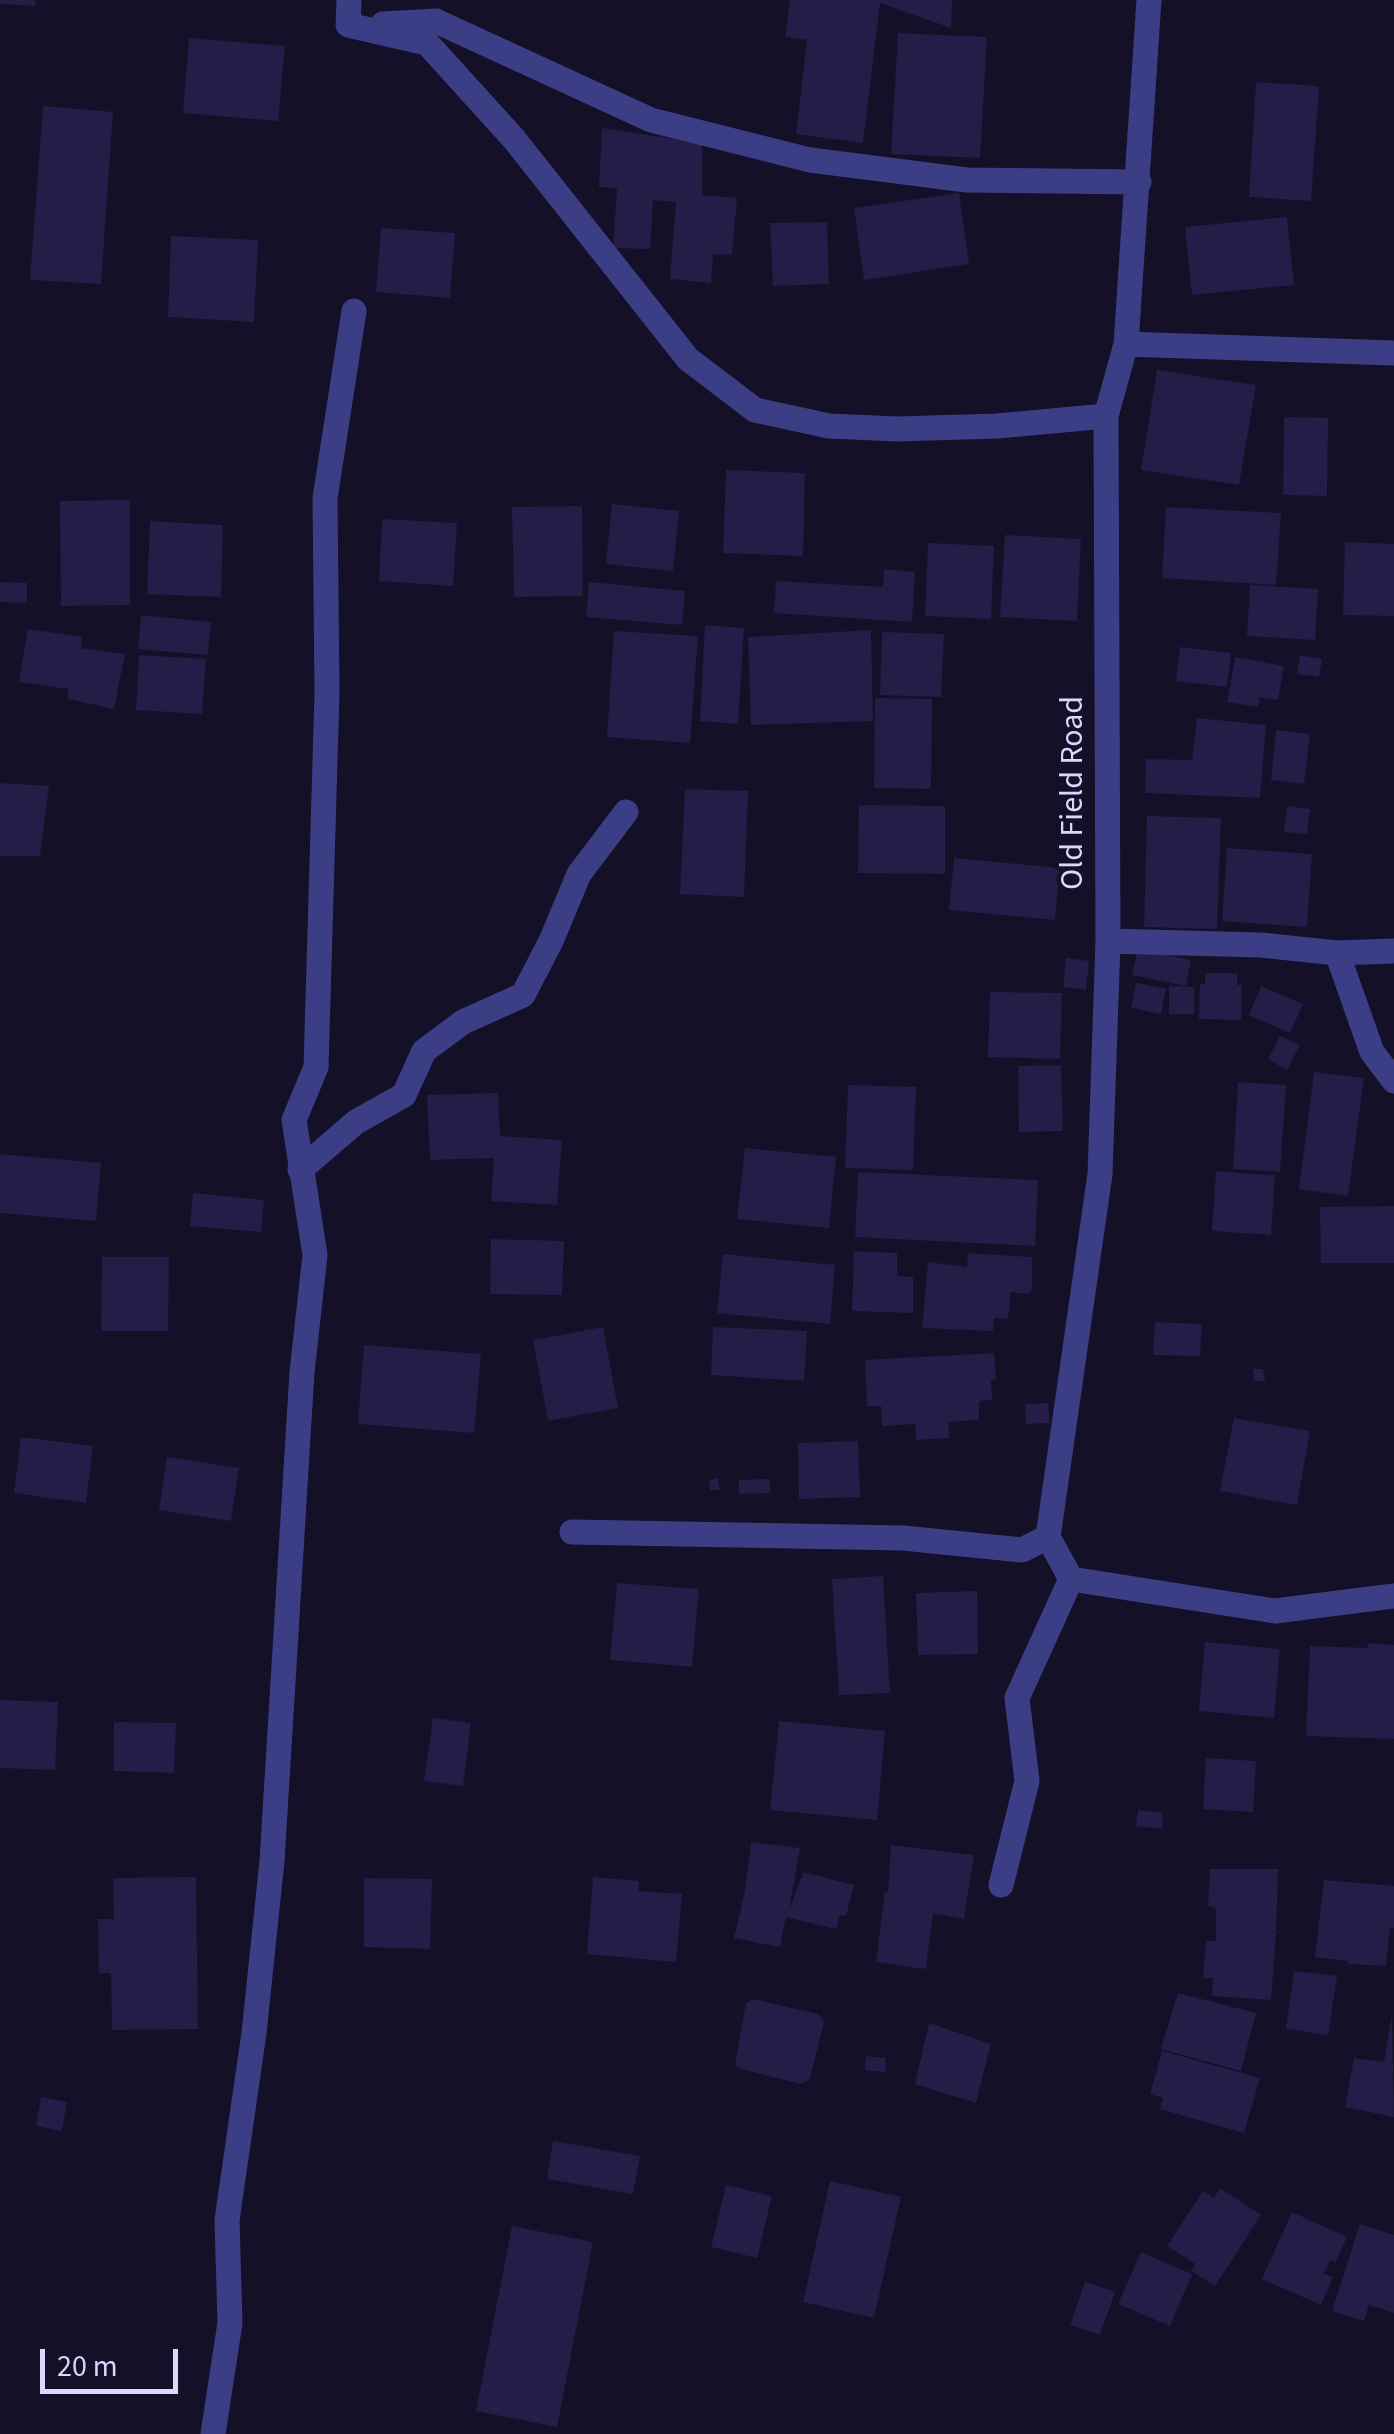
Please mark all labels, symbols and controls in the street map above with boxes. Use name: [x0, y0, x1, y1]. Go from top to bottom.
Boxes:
street label: Old Field Road: [1056, 696, 1094, 890]
scale bar: [45, 2329, 182, 2391]
text: 20 m: [57, 2345, 118, 2388]

